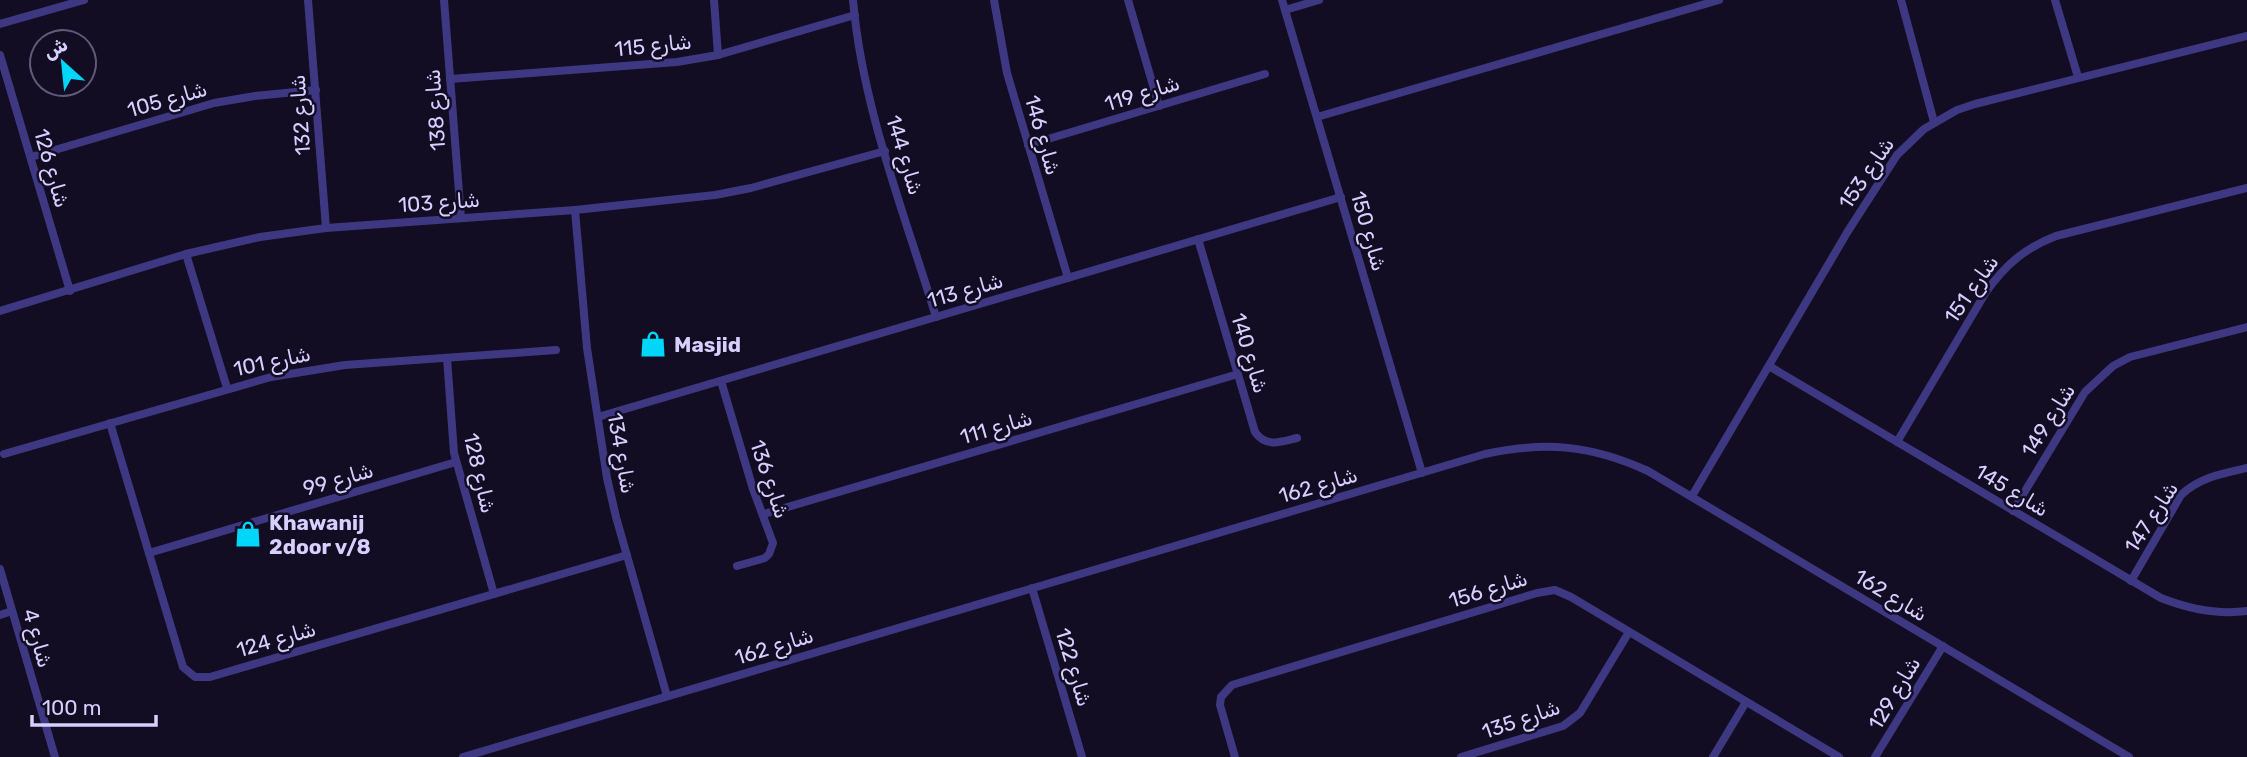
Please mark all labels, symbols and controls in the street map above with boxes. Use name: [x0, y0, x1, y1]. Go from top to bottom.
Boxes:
north arrow: [28, 28, 98, 98]
street label: شارع 115: [613, 29, 693, 63]
text: ش: [40, 33, 71, 64]
street label: شارع 138: [420, 68, 452, 152]
street label: شارع 119: [1101, 70, 1183, 118]
street label: شارع 132: [285, 74, 317, 156]
street label: شارع 105: [124, 76, 210, 124]
street label: شارع 146: [1018, 92, 1066, 178]
street label: شارع 144: [879, 112, 929, 198]
street label: شارع 126: [27, 126, 75, 211]
street label: شارع 153: [1833, 132, 1901, 215]
street label: شارع 103: [397, 187, 481, 219]
street label: شارع 150: [1344, 188, 1392, 274]
street label: شارع 151: [1939, 250, 2005, 329]
street label: شارع 113: [924, 267, 1006, 315]
street label: شارع 140: [1224, 310, 1274, 397]
shop icon: Masjid: [638, 329, 668, 359]
place label: Masjid: [674, 332, 741, 357]
street label: شارع 101: [231, 341, 313, 383]
street label: شارع 149: [2016, 379, 2082, 462]
street label: شارع 111: [957, 405, 1036, 451]
street label: شارع 134: [601, 411, 641, 496]
street label: شارع 128: [457, 430, 501, 516]
street label: شارع 136: [743, 437, 795, 522]
street label: شارع 99: [300, 457, 377, 503]
street label: شارع 145: [1970, 458, 2053, 523]
street label: شارع 162: [1276, 462, 1361, 510]
street label: شارع 147: [2119, 477, 2185, 558]
place label: Khawanij 2door v/8: [269, 510, 371, 559]
shop icon: Khawanij 2door v/8: [233, 519, 263, 549]
street label: شارع 162: [1849, 563, 1932, 628]
street label: شارع 156: [1446, 565, 1531, 615]
street label: شارع 4: [16, 606, 58, 671]
street label: شارع 124: [233, 616, 319, 664]
street label: شارع 162: [732, 622, 817, 672]
street label: شارع 122: [1048, 625, 1098, 710]
street label: شارع 129: [1862, 652, 1927, 735]
scale bar: [32, 684, 156, 728]
street label: شارع 135: [1479, 694, 1564, 746]
text: 100 m: [42, 695, 101, 720]

